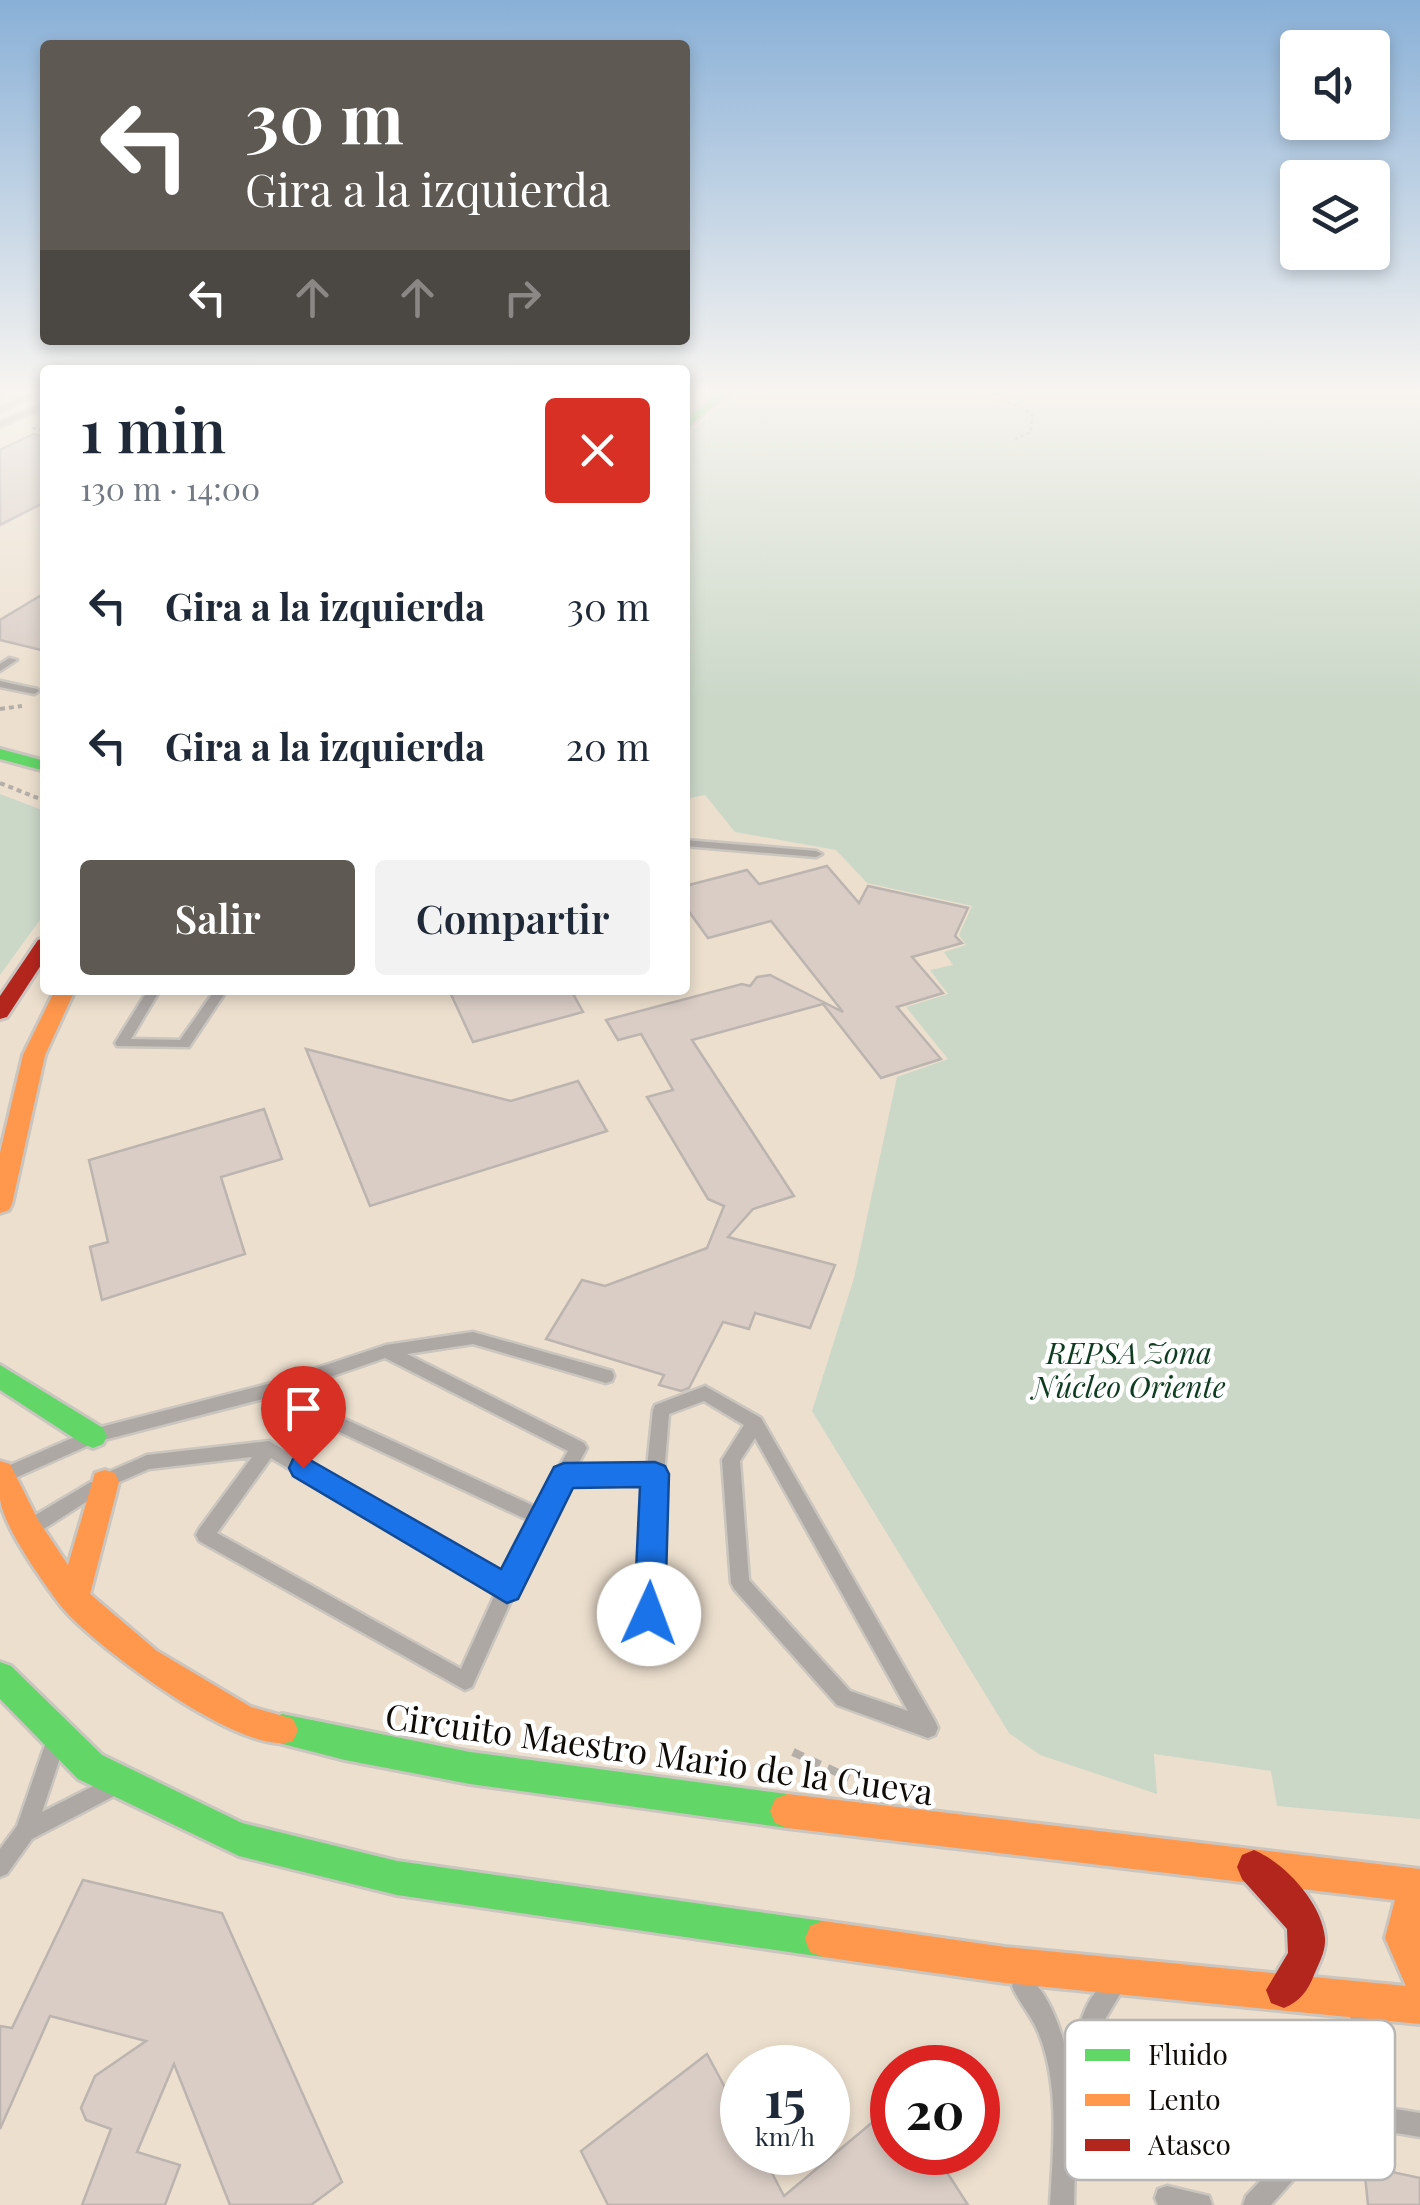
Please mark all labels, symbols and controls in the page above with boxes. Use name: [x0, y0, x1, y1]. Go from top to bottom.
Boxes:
map controls: [1280, 30, 1390, 270]
button: sound: [1280, 30, 1390, 140]
text: 30 m: [245, 68, 404, 162]
icon: left: [80, 80, 210, 210]
text: Gira a la izquierda: [245, 158, 610, 218]
button: layers: [1280, 160, 1390, 270]
icon: left: [180, 270, 235, 325]
icon: ahead: [285, 270, 340, 325]
icon: ahead: [390, 270, 445, 325]
icon: right: [495, 270, 550, 325]
text: 1 min: [80, 388, 226, 468]
button: close: [545, 398, 650, 503]
text: 130 m · 14:00: [80, 466, 260, 509]
icon: left: [80, 578, 135, 633]
text: Gira a la izquierda: [165, 580, 485, 631]
text: 30 m: [567, 580, 650, 631]
icon: left: [80, 718, 135, 773]
text: Gira a la izquierda: [165, 720, 485, 771]
text: 20 m: [566, 720, 650, 771]
button: Salir: [80, 860, 355, 975]
button: Compartir: [375, 860, 650, 975]
park label: REPSA Zona Núcleo Oriente: [1029, 1332, 1226, 1406]
pin: [261, 1366, 346, 1469]
icon: arrive: [276, 1381, 331, 1436]
position arrow: [597, 1562, 701, 1666]
street label: Circuito Maestro Mario de la Cueva: [382, 1691, 937, 1814]
legend: [1065, 2020, 1395, 2180]
text: Fluido: [1148, 2035, 1228, 2072]
speed limit sign: 20: [870, 2045, 1000, 2175]
text: 15: [764, 2064, 806, 2131]
text: Lento: [1148, 2080, 1221, 2117]
text: km/h: [755, 2119, 815, 2152]
text: Atasco: [1147, 2125, 1231, 2162]

